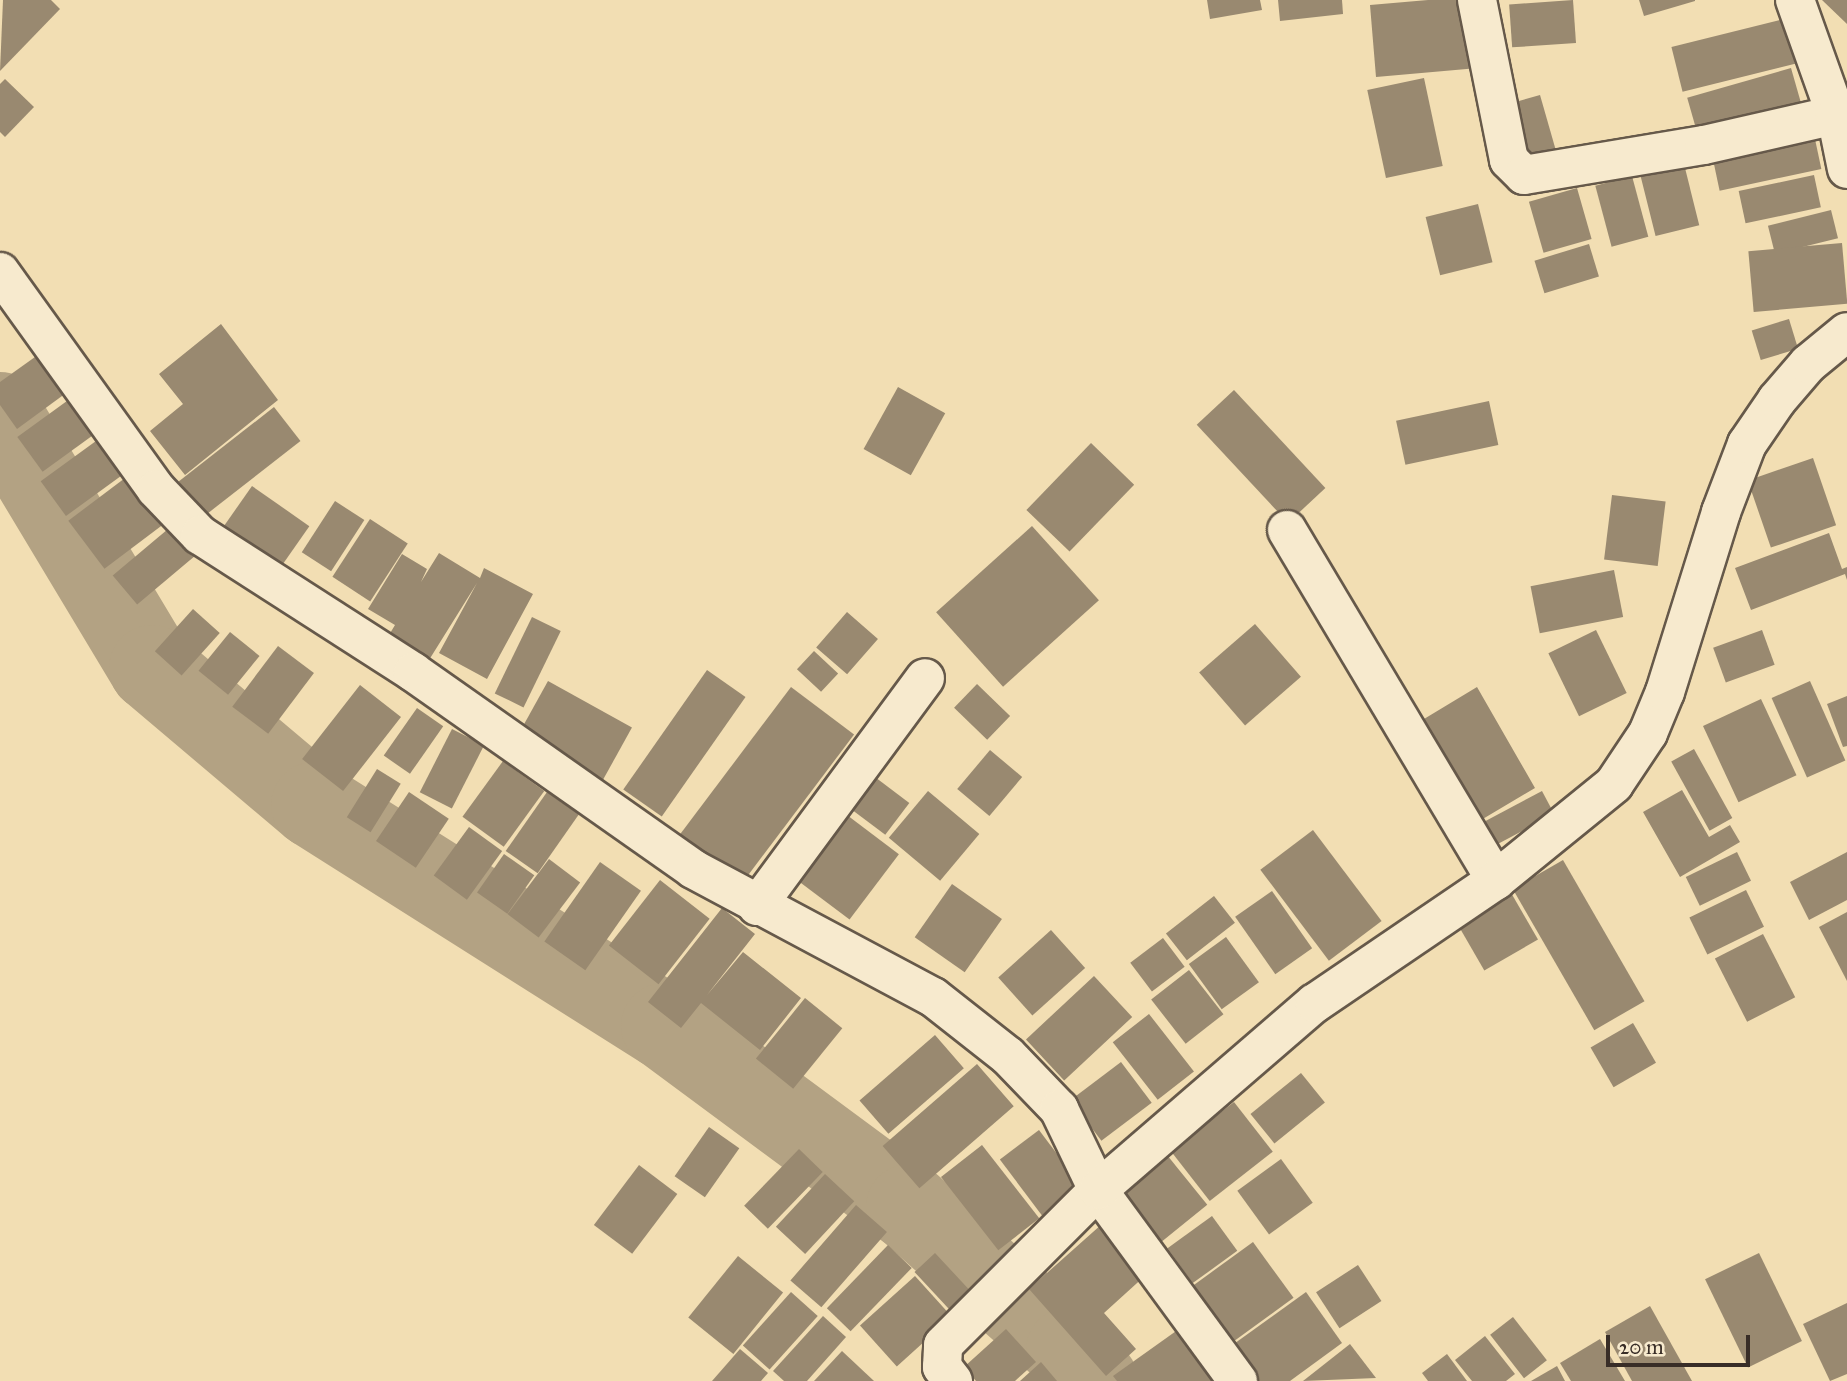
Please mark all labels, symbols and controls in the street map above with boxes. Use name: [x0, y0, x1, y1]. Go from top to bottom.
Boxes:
scale bar: [1609, 1322, 1752, 1366]
text: 20 m: [1619, 1334, 1664, 1360]

